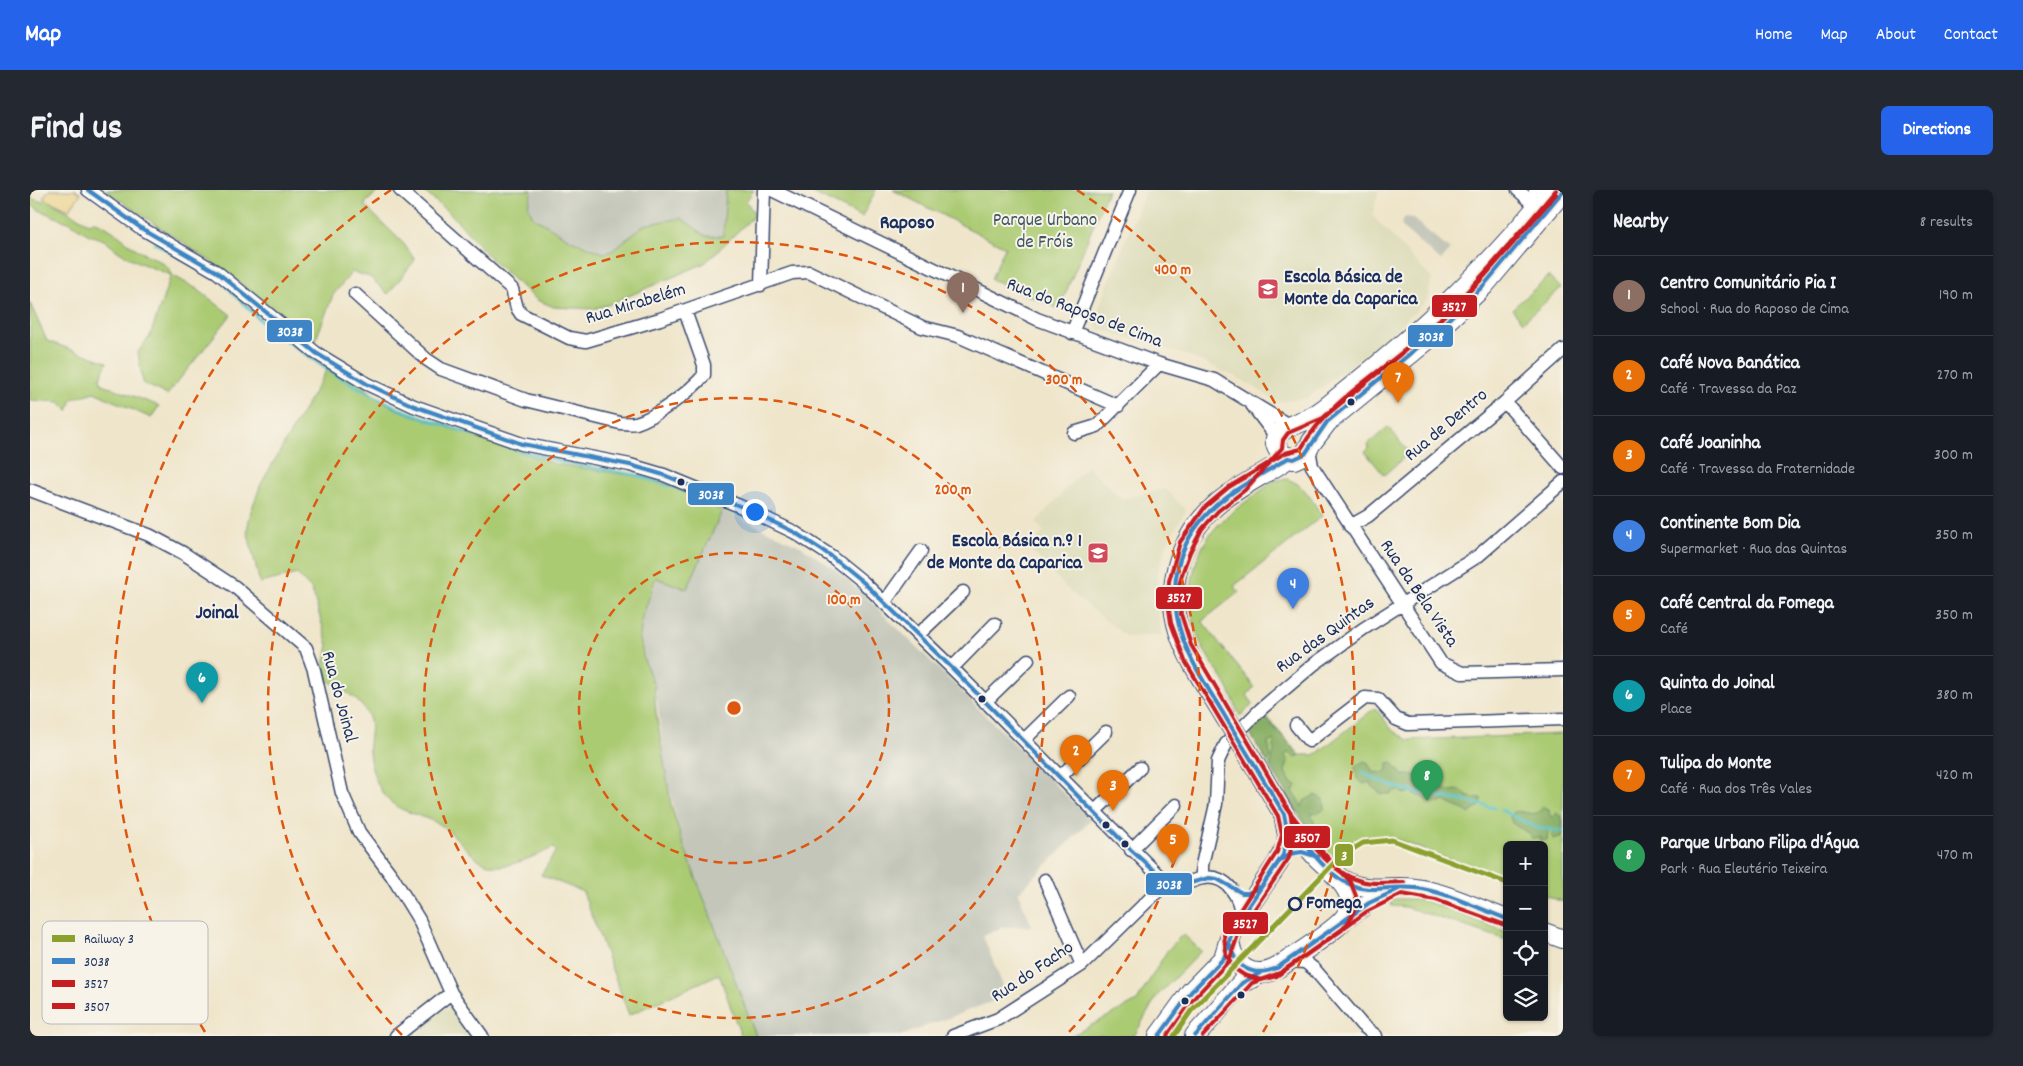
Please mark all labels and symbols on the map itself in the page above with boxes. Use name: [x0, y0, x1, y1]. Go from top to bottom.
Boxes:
park label: Parque Urbano de Fróis: [993, 208, 1097, 257]
district label: Raposo: [880, 210, 934, 238]
text: 400 m: [1155, 260, 1191, 282]
place label: Escola Básica de Monte da Caparica: [1284, 265, 1418, 314]
pin: 1: [947, 272, 979, 313]
street label: Rua do Raposo de Cima: [1002, 272, 1167, 357]
street label: Rua Mirabelém: [582, 277, 690, 333]
school or university icon: Escola Básica de Monte da Caparica: [1256, 277, 1280, 301]
line badge: 3527: [1431, 294, 1478, 318]
text: 3527: [1442, 298, 1467, 318]
line badge: 3038: [266, 319, 313, 343]
text: 3038: [277, 323, 303, 343]
line badge: 3038: [1407, 324, 1454, 348]
text: 3038: [1418, 328, 1444, 348]
pin: 7: [1382, 362, 1414, 403]
text: 300 m: [1046, 370, 1082, 392]
street label: Rua de Dentro: [1399, 383, 1495, 469]
unlabelled marker: [1346, 397, 1356, 407]
unlabelled marker: [676, 477, 686, 487]
text: 200 m: [935, 480, 971, 502]
line badge: 3038: [687, 482, 735, 506]
text: 3038: [698, 486, 724, 506]
your location: [742, 499, 768, 525]
place label: Escola Básica n.º 1 de Monte da Caparica: [927, 529, 1083, 578]
street label: Rua da Bela Vista: [1372, 535, 1465, 654]
school or university icon: Escola Básica n.º 1 de Monte da Caparica: [1086, 541, 1110, 565]
pin: 4: [1277, 568, 1309, 609]
line badge: 3527: [1155, 586, 1203, 610]
text: 3527: [1167, 589, 1192, 609]
text: 100 m: [827, 590, 861, 612]
street label: Rua das Quintas: [1271, 591, 1381, 681]
district label: Joinal: [195, 600, 239, 628]
street label: Rua do Joinal: [313, 648, 363, 746]
pin: 6: [186, 662, 218, 703]
unlabelled marker: [977, 694, 987, 704]
centre of rings: [725, 699, 743, 717]
pin: 2: [1060, 735, 1092, 776]
pin: 8: [1411, 760, 1443, 801]
pin: 3: [1097, 770, 1129, 811]
unlabelled marker: [1101, 820, 1111, 830]
pin: 5: [1157, 824, 1189, 865]
line badge: 3507: [1283, 825, 1331, 849]
text: 3507: [1294, 829, 1320, 849]
unlabelled marker: [1120, 839, 1130, 849]
line badge: 3: [1334, 843, 1354, 867]
text: 3: [1341, 847, 1347, 867]
line badge: 3038: [1145, 872, 1193, 896]
text: 3038: [1156, 876, 1182, 896]
place label: Fomega: [1306, 891, 1363, 918]
marker: Fomega: [1288, 897, 1302, 911]
line badge: 3527: [1222, 911, 1269, 935]
text: 3527: [1233, 915, 1258, 935]
legend: [42, 921, 208, 1024]
text: Railway 3: [84, 930, 134, 950]
street label: Rua do Facho: [986, 935, 1080, 1011]
text: 3038: [84, 953, 110, 973]
text: 3527: [84, 975, 108, 995]
unlabelled marker: [1236, 990, 1246, 1000]
unlabelled marker: [1180, 996, 1190, 1006]
text: 3507: [84, 998, 110, 1018]

